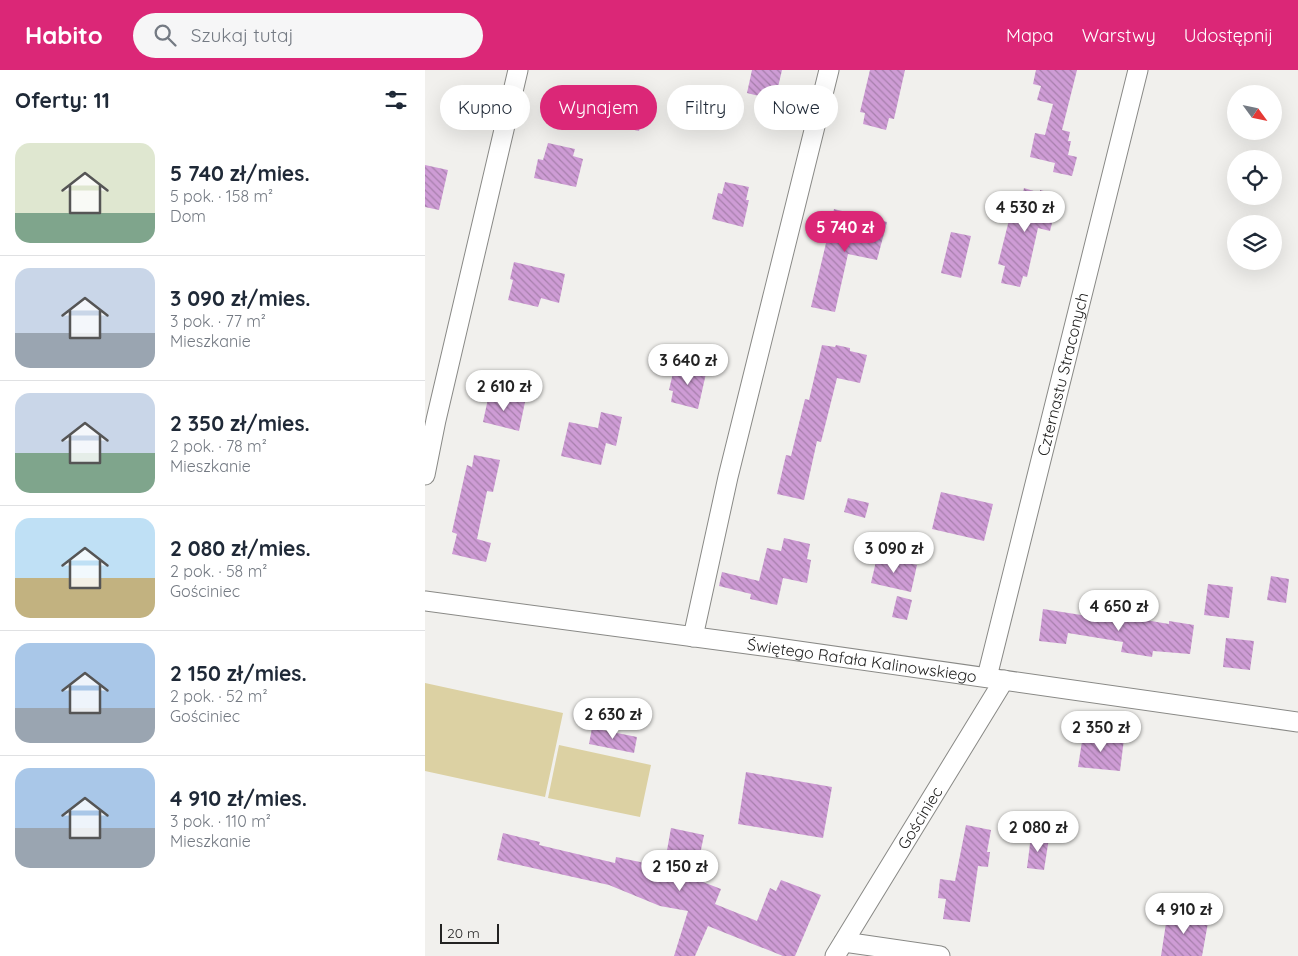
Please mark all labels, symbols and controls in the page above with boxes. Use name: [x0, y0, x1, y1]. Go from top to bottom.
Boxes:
search box: [133, 13, 483, 58]
text: Habito: [25, 20, 103, 50]
icon: search: [151, 21, 179, 49]
text: Szukaj tutaj: [191, 23, 294, 47]
text: Mapa: [1006, 24, 1054, 47]
text: Warstwy: [1082, 24, 1156, 47]
text: Udostępnij: [1184, 24, 1273, 47]
chip: Kupno: [440, 85, 530, 130]
chip: Wynajem: [540, 85, 657, 130]
chip: Filtry: [667, 85, 744, 130]
chip: Nowe: [754, 85, 838, 130]
north arrow: [1227, 85, 1283, 140]
map controls: [1227, 85, 1282, 270]
icon: filters: [382, 86, 410, 114]
text: Oferty: 11: [15, 87, 110, 113]
button: locate: [1227, 150, 1282, 205]
text: 5 740 zł/mies.: [170, 160, 310, 186]
icon: home: [55, 163, 115, 223]
text: 5 pok. · 158 m²: [170, 186, 273, 206]
pin: 4 530 zł: [973, 190, 1077, 233]
text: 4 530 zł: [996, 197, 1054, 217]
text: Dom: [170, 206, 206, 226]
pin: 5 740 zł: [793, 210, 897, 253]
button: layers: [1227, 215, 1282, 270]
text: 5 740 zł: [816, 217, 874, 237]
text: 3 090 zł/mies.: [170, 285, 311, 311]
icon: home: [55, 288, 115, 348]
street label: Czternastu Straconych: [1032, 290, 1092, 458]
text: 3 pok. · 77 m²: [170, 311, 266, 331]
text: Mieszkanie: [170, 331, 251, 351]
pin: 3 640 zł: [636, 344, 740, 386]
text: 3 640 zł: [659, 350, 717, 370]
pin: 2 610 zł: [452, 370, 556, 412]
text: 2 610 zł: [477, 376, 531, 396]
text: 2 350 zł/mies.: [170, 410, 310, 436]
icon: home: [55, 413, 115, 473]
text: 2 pok. · 78 m²: [170, 436, 267, 456]
text: Mieszkanie: [170, 456, 251, 476]
pin: 3 090 zł: [842, 532, 946, 574]
text: 2 080 zł/mies.: [170, 535, 311, 561]
icon: home: [55, 538, 115, 598]
text: 3 090 zł: [865, 538, 923, 558]
text: 2 pok. · 58 m²: [170, 561, 267, 581]
text: Gościniec: [170, 581, 240, 601]
pin: 4 650 zł: [1067, 590, 1171, 632]
text: 4 650 zł: [1090, 596, 1148, 616]
street label: Świętego Rafała Kalinowskiego: [746, 634, 978, 686]
text: 2 150 zł/mies.: [170, 660, 307, 686]
icon: home: [55, 663, 115, 723]
text: 2 pok. · 52 m²: [170, 686, 268, 706]
pin: 2 630 zł: [561, 698, 665, 740]
text: 2 630 zł: [584, 704, 642, 724]
text: Gościniec: [170, 706, 240, 726]
pin: 2 350 zł: [1049, 710, 1153, 753]
text: 2 350 zł: [1072, 717, 1130, 737]
street label: Gościniec: [893, 783, 946, 853]
text: 4 910 zł/mies.: [170, 785, 307, 811]
icon: home: [55, 788, 115, 848]
pin: 2 080 zł: [986, 810, 1090, 853]
text: 3 pok. · 110 m²: [170, 811, 271, 831]
text: 2 080 zł: [1009, 817, 1067, 837]
text: Mieszkanie: [170, 831, 251, 851]
pin: 2 150 zł: [628, 850, 732, 892]
text: 2 150 zł: [652, 856, 708, 876]
pin: 4 910 zł: [1132, 892, 1236, 935]
text: 4 910 zł: [1156, 899, 1212, 919]
scale bar: [440, 921, 499, 944]
text: 20 m: [447, 924, 480, 942]

